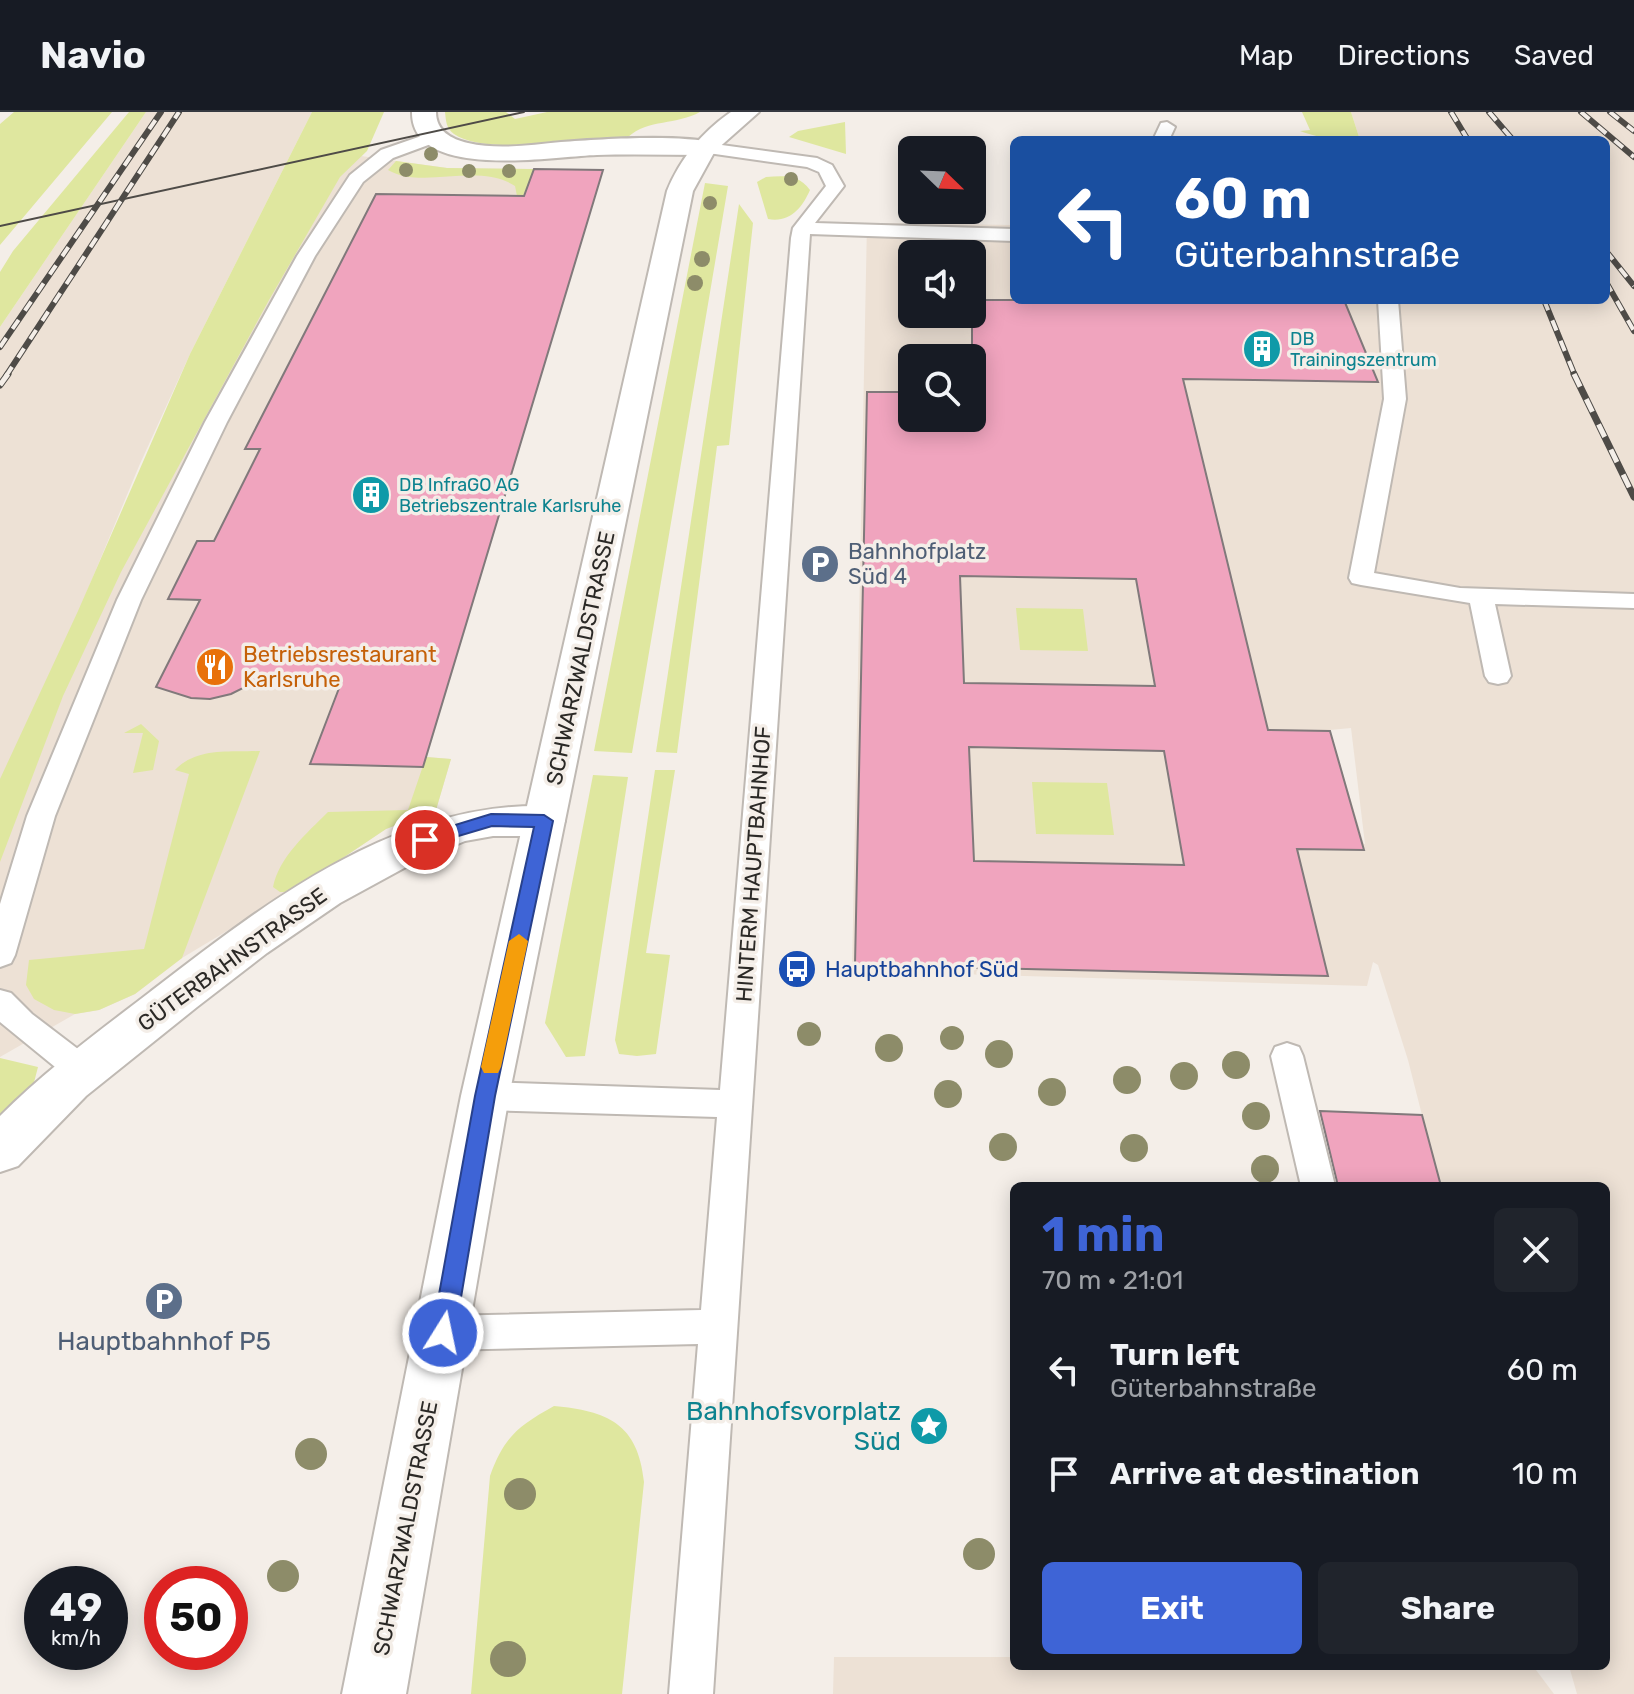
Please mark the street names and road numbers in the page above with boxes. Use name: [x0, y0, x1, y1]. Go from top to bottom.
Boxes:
street label: SCHWARZWALDSTRASSE: [540, 529, 621, 787]
street label: HINTERM HAUPTBAHNHOF: [730, 725, 777, 1003]
street label: GÜTERBAHNSTRASSE: [133, 882, 332, 1037]
street label: SCHWARZWALDSTRASSE: [368, 1399, 443, 1658]

